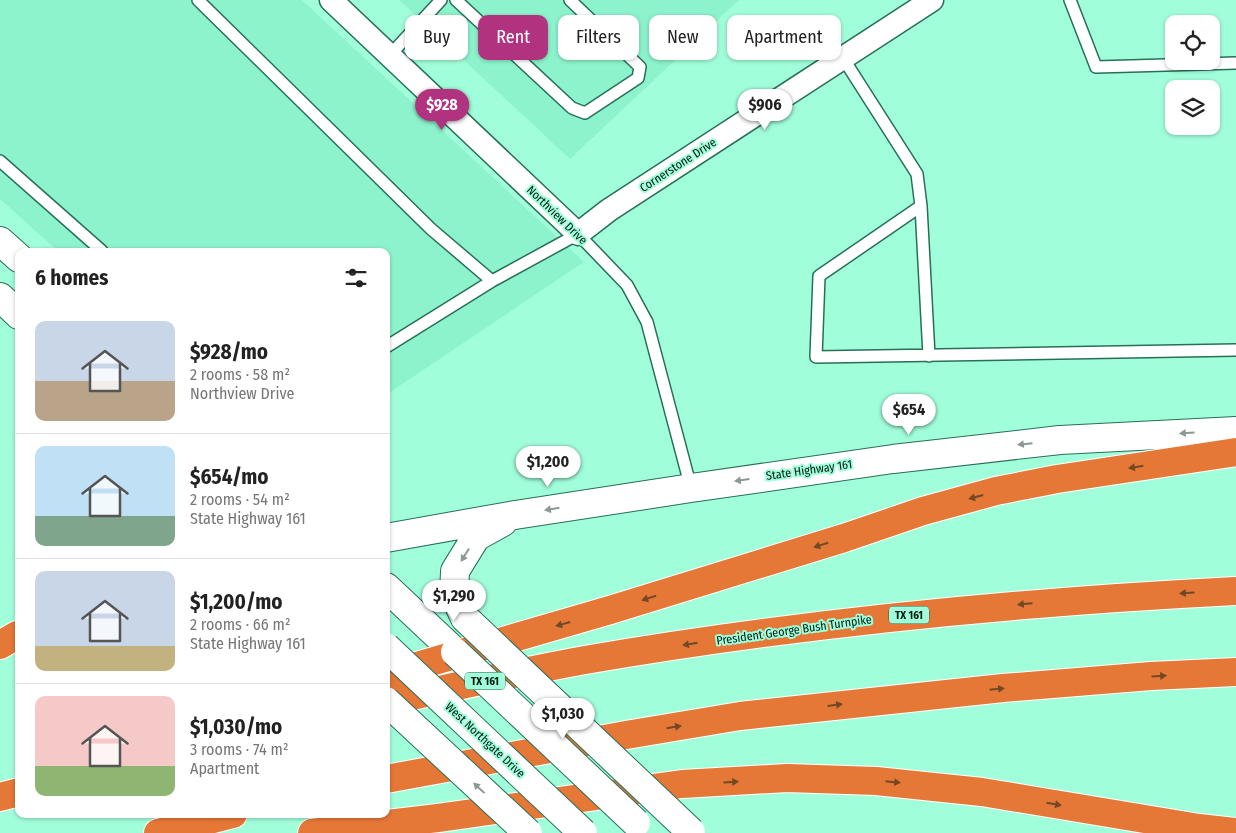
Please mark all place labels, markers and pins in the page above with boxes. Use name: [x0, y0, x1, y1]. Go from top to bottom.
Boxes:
pin: $928: [412, 88, 472, 131]
pin: $906: [735, 88, 795, 131]
pin: $654: [879, 394, 939, 436]
pin: $1,200: [507, 446, 589, 488]
pin: $1,290: [413, 580, 495, 622]
pin: $1,030: [522, 698, 604, 740]

